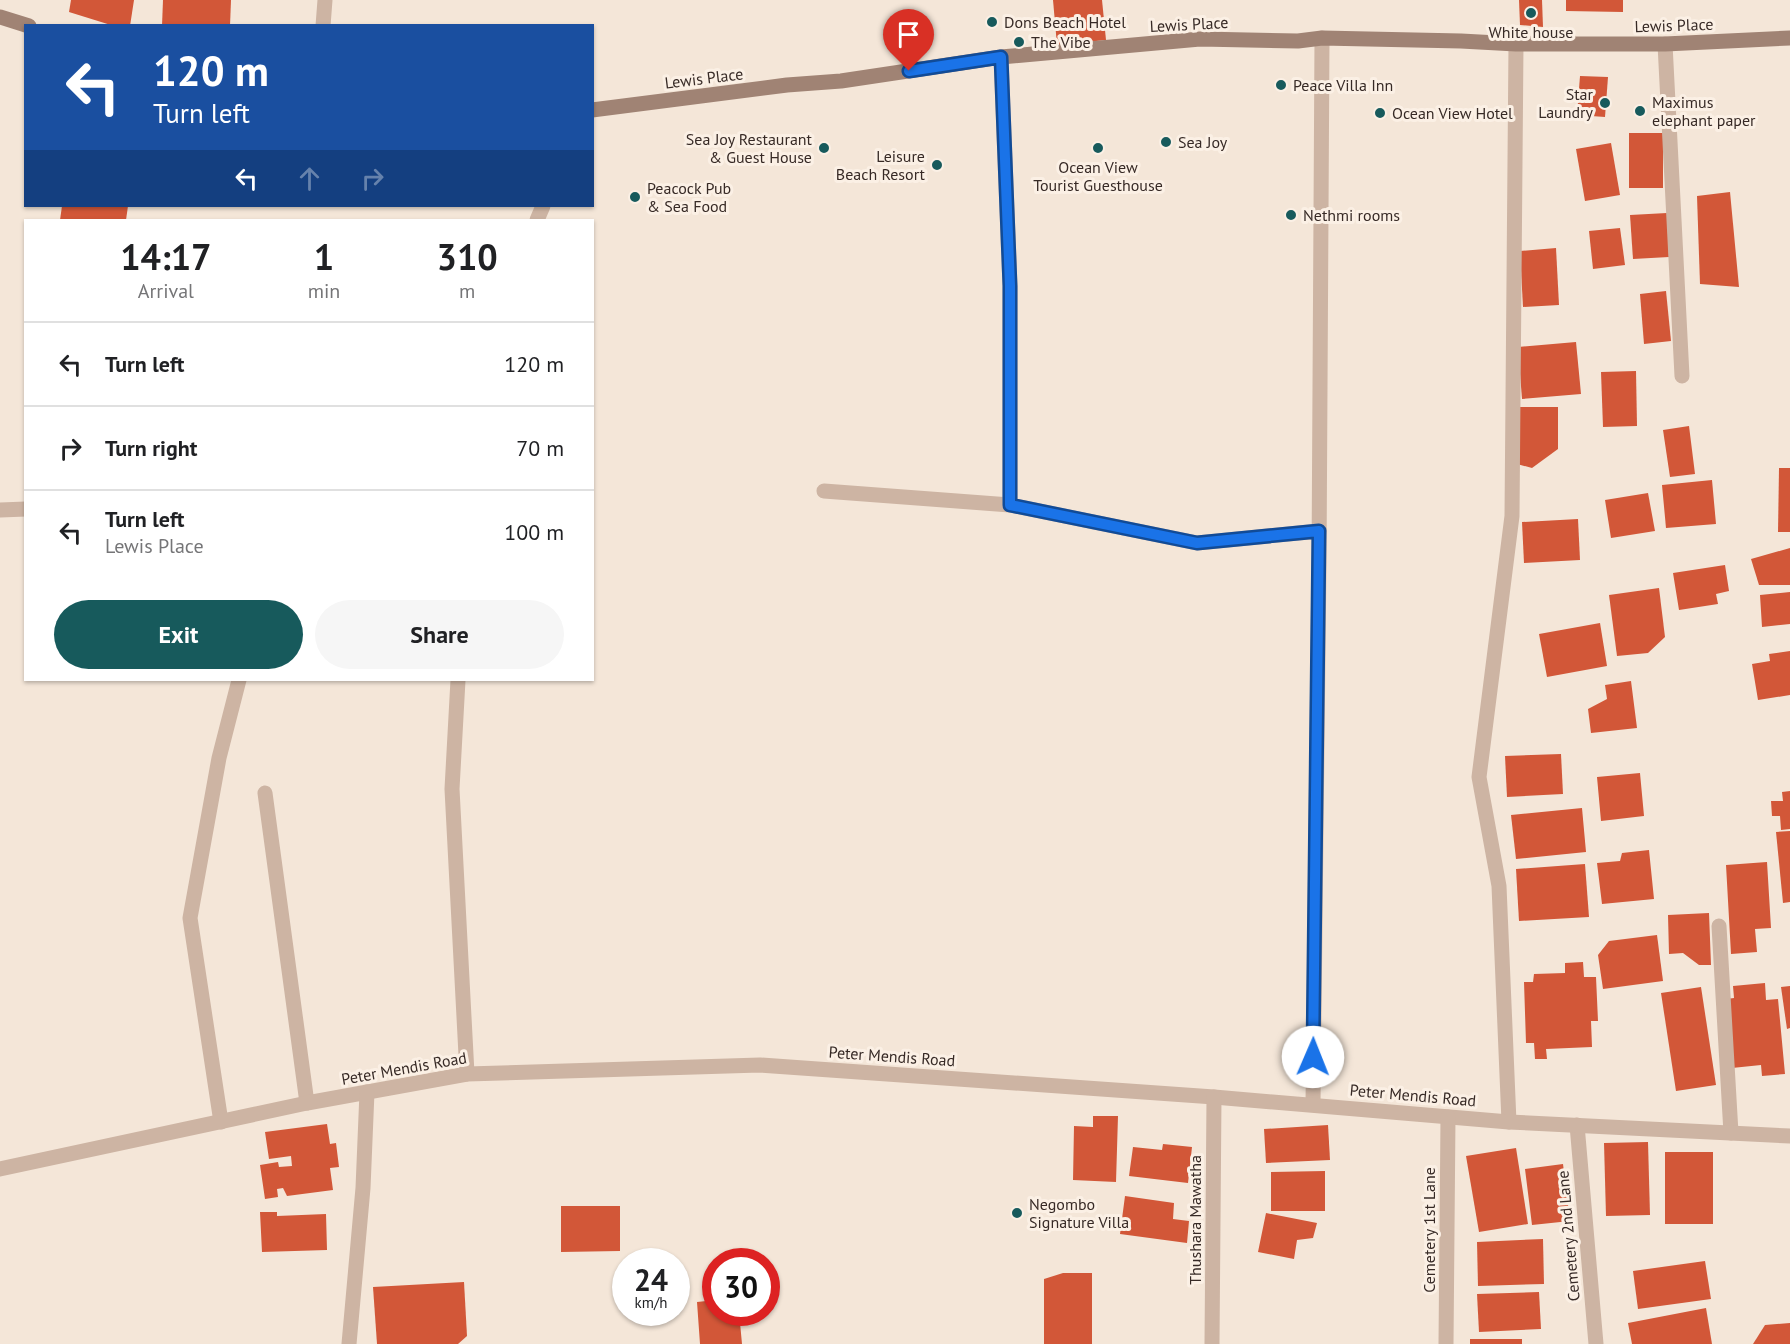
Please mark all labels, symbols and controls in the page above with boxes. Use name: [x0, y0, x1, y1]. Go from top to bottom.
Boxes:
marker: White house: [1524, 6, 1538, 20]
pin: [883, 9, 934, 71]
place label: Dons Beach Hotel: [1004, 12, 1126, 32]
street label: Lewis Place: [1149, 12, 1229, 36]
street label: Lewis Place: [1634, 14, 1714, 36]
marker: Dons Beach Hotel: [985, 15, 999, 29]
icon: arrive: [892, 18, 925, 51]
place label: White house: [1489, 22, 1573, 42]
place label: The Vibe: [1031, 32, 1091, 52]
marker: The Vibe: [1012, 35, 1026, 49]
text: 120 m: [153, 43, 269, 98]
icon: left: [54, 48, 132, 126]
street label: Lewis Place: [664, 63, 744, 93]
place label: Peace Villa Inn: [1293, 75, 1393, 95]
marker: Peace Villa Inn: [1274, 78, 1288, 92]
place label: Star Laundry: [1538, 84, 1594, 122]
place label: Maximus elephant paper: [1652, 92, 1756, 130]
text: Turn left: [153, 96, 250, 130]
marker: Star Laundry: [1598, 96, 1612, 110]
place label: Ocean View Hotel: [1392, 103, 1513, 123]
marker: Maximus elephant paper: [1633, 104, 1647, 118]
marker: Ocean View Hotel: [1373, 106, 1387, 120]
place label: Sea Joy Restaurant & Guest House: [686, 129, 813, 167]
place label: Sea Joy: [1178, 132, 1228, 152]
marker: Sea Joy: [1159, 135, 1173, 149]
marker: Sea Joy Restaurant & Guest House: [817, 141, 831, 155]
marker: Ocean View Tourist Guesthouse: [1091, 141, 1105, 155]
place label: Leisure Beach Resort: [836, 146, 926, 184]
place label: Ocean View Tourist Guesthouse: [1033, 157, 1163, 195]
marker: Leisure Beach Resort: [930, 158, 944, 172]
icon: left: [230, 162, 263, 195]
icon: ahead: [293, 162, 326, 195]
icon: right: [356, 162, 389, 195]
place label: Peacock Pub & Sea Food: [647, 178, 731, 216]
marker: Peacock Pub & Sea Food: [628, 190, 642, 204]
place label: Nethmi rooms: [1303, 205, 1400, 225]
marker: Nethmi rooms: [1284, 208, 1298, 222]
text: 14:17: [120, 233, 212, 280]
text: 1: [314, 233, 334, 280]
text: 310: [437, 233, 498, 280]
text: Arrival: [138, 278, 194, 304]
text: min: [308, 278, 340, 304]
text: m: [459, 278, 475, 304]
icon: left: [54, 348, 87, 381]
text: Turn left: [105, 350, 185, 378]
text: 120 m: [504, 350, 564, 378]
icon: right: [54, 432, 87, 465]
text: Turn right: [105, 434, 197, 462]
text: 70 m: [516, 434, 564, 462]
text: Turn left: [105, 505, 185, 533]
icon: left: [54, 516, 87, 549]
text: 100 m: [504, 518, 564, 546]
text: Lewis Place: [105, 533, 204, 559]
button: Exit: [54, 600, 303, 669]
button: Share: [315, 600, 564, 669]
position arrow: [1281, 1025, 1345, 1089]
street label: Peter Mendis Road: [828, 1042, 956, 1070]
street label: Peter Mendis Road: [340, 1047, 468, 1089]
street label: Peter Mendis Road: [1349, 1080, 1477, 1110]
street label: Thushara Mawatha: [1185, 1155, 1205, 1285]
street label: Cemetery 1st Lane: [1419, 1167, 1439, 1293]
street label: Cemetery 2nd Lane: [1552, 1170, 1584, 1302]
place label: Negombo Signature Villa: [1029, 1194, 1129, 1232]
marker: Negombo Signature Villa: [1010, 1206, 1024, 1220]
speed limit sign: 30: [702, 1248, 780, 1326]
text: 24: [634, 1260, 668, 1299]
text: km/h: [635, 1293, 667, 1312]

